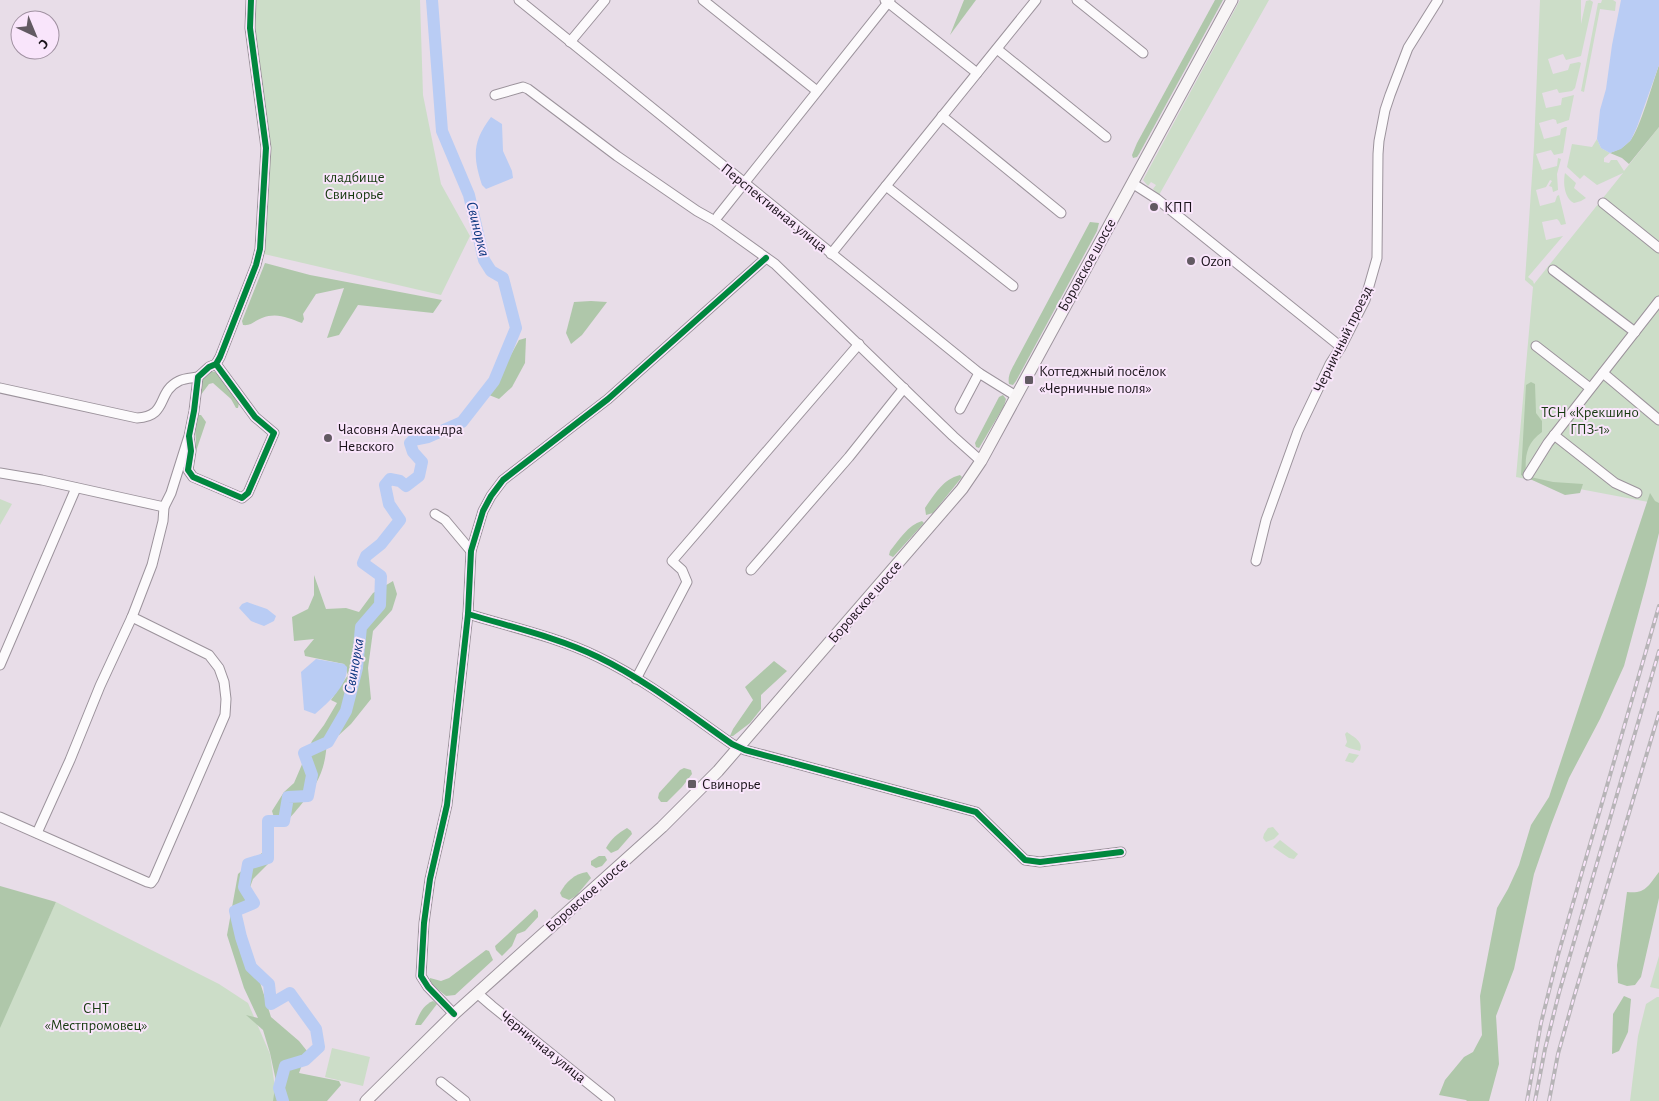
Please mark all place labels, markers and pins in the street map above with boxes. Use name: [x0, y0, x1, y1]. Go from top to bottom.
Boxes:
place label: КПП: [1164, 200, 1193, 215]
marker: КПП: [1148, 201, 1160, 213]
place label: Ozon: [1201, 254, 1231, 269]
marker: Ozon: [1185, 255, 1197, 267]
place label: Коттеджный посёлок «Черничные поля»: [1039, 364, 1166, 396]
marker: Коттеджный посёлок «Черничные поля»: [1023, 374, 1035, 386]
place label: Часовня Александра Невского: [338, 422, 463, 454]
marker: Часовня Александра Невского: [322, 432, 334, 444]
place label: Свинорье: [702, 777, 761, 792]
marker: Свинорье: [686, 778, 698, 790]

